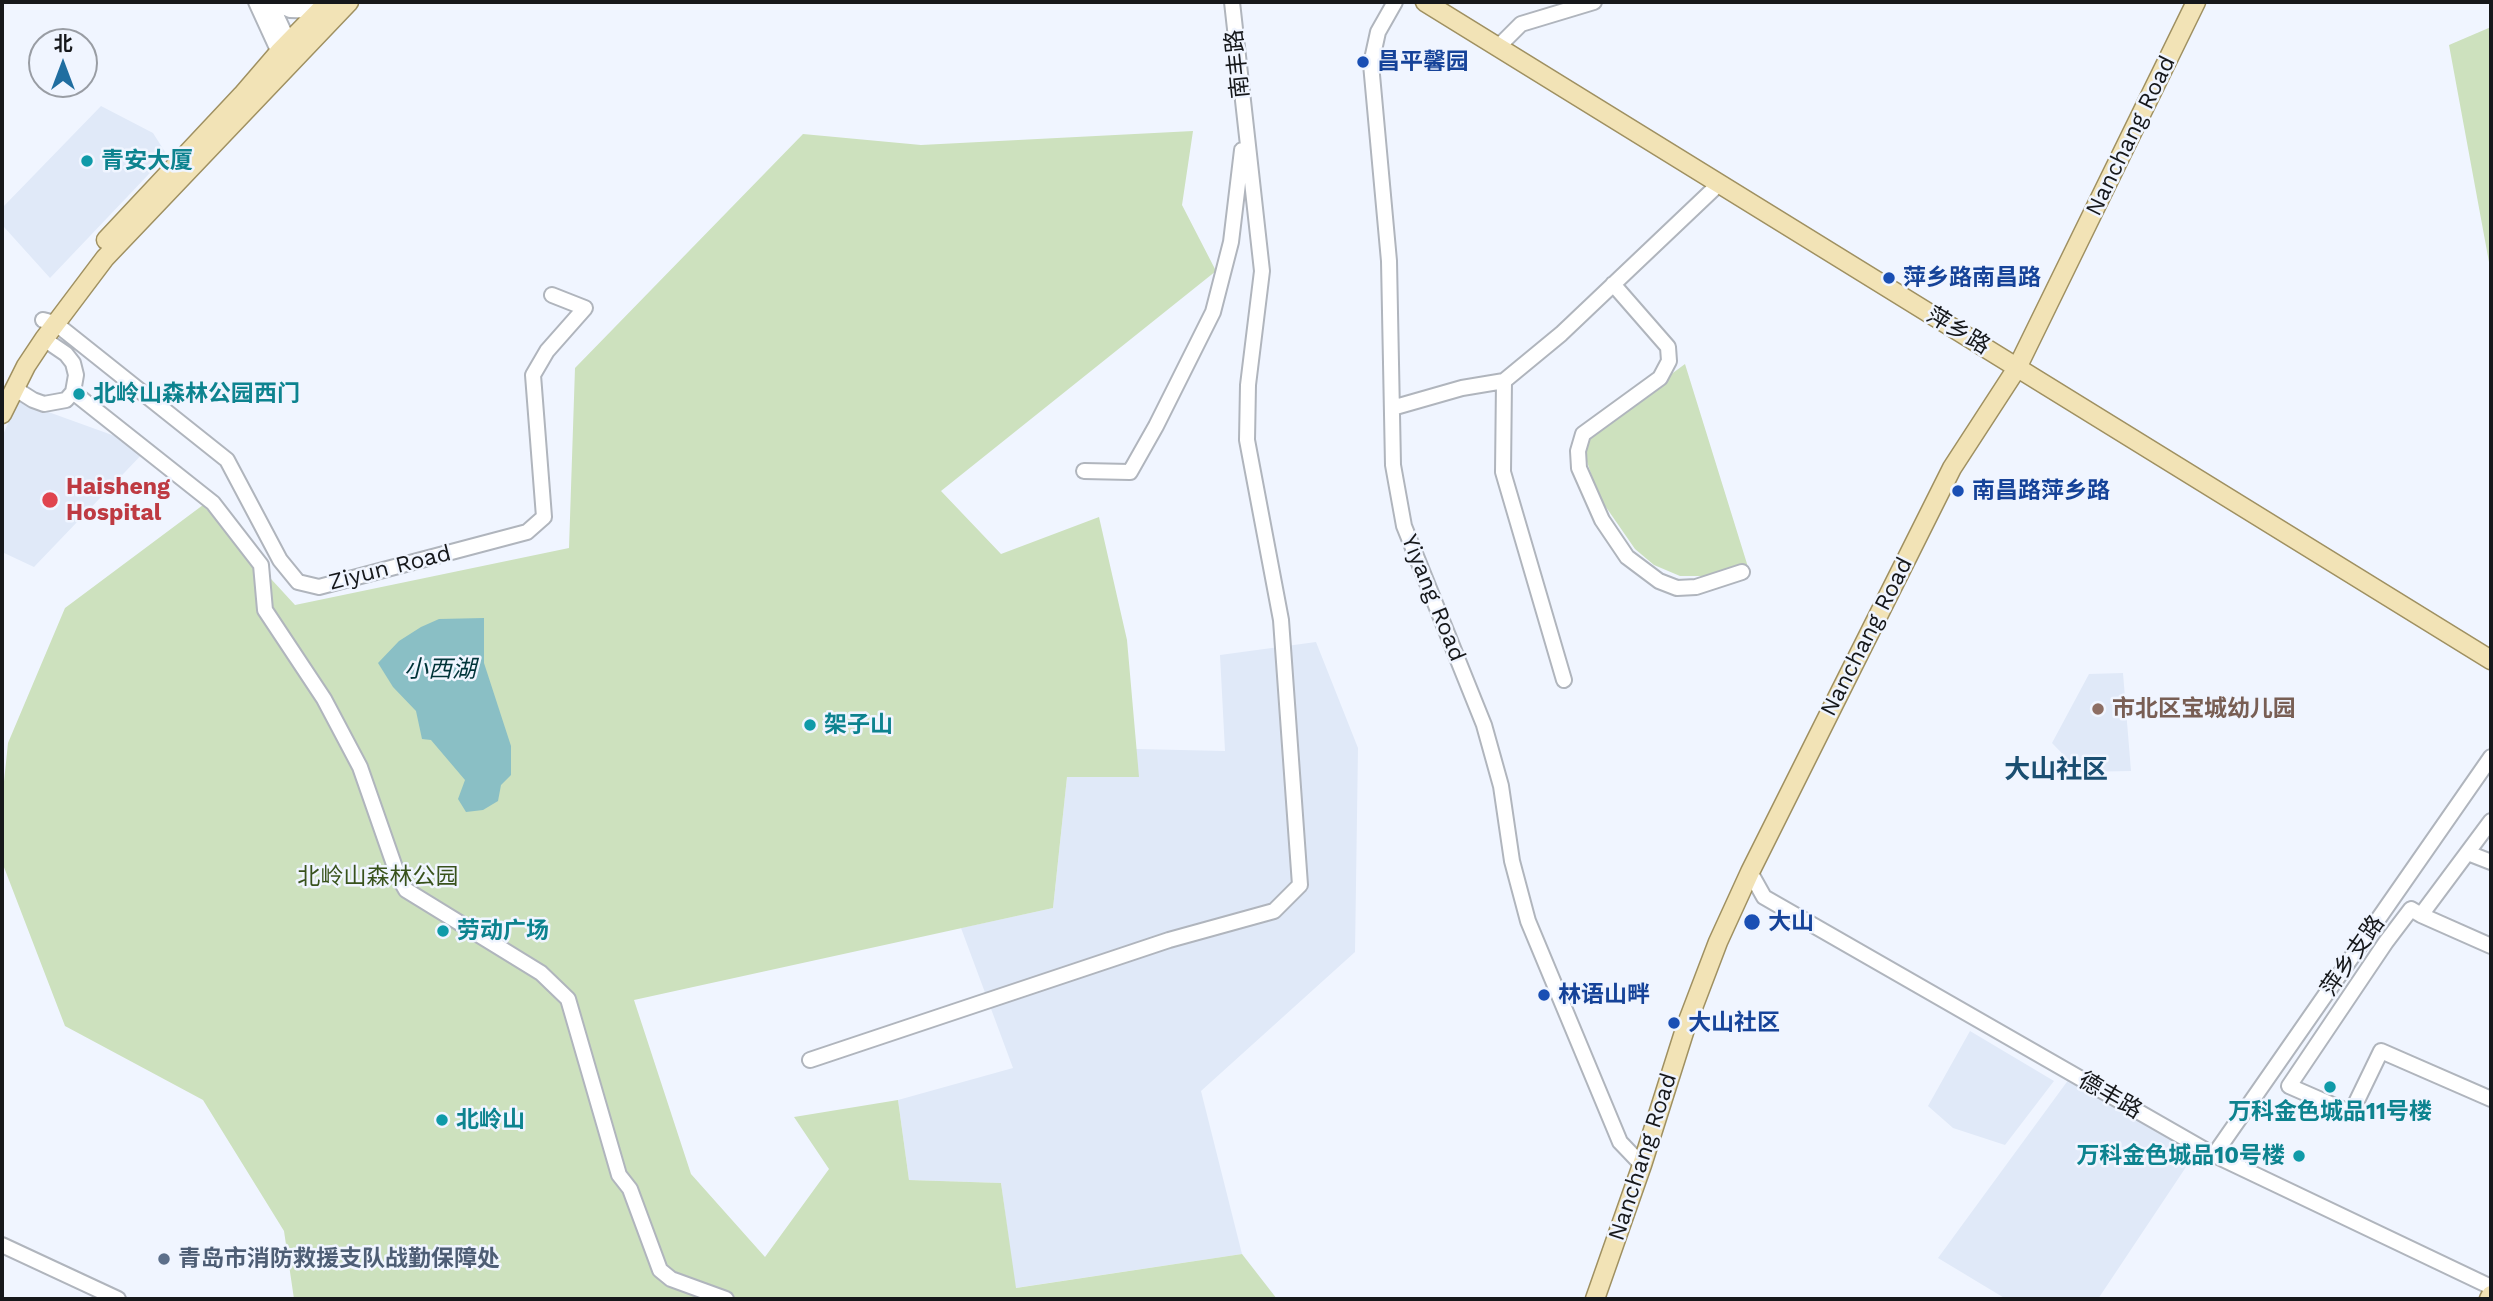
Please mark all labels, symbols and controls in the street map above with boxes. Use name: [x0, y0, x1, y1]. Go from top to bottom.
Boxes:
north arrow: [28, 28, 98, 98]
street label: 南丰路: [1221, 28, 1255, 100]
text: 北: [53, 32, 73, 55]
place label: 昌平馨园: [1377, 48, 1469, 76]
street label: Nanchang Road: [2080, 51, 2182, 221]
marker: 昌平馨园: [1355, 54, 1371, 70]
place label: 青安大厦: [101, 147, 193, 175]
marker: 青安大厦: [79, 153, 95, 169]
place label: 萍乡路南昌路: [1903, 264, 2041, 292]
marker: 萍乡路南昌路: [1881, 270, 1897, 286]
street label: 萍乡路: [1921, 301, 1995, 361]
place label: 北岭山森林公园西门: [93, 380, 300, 408]
marker: 北岭山森林公园西门: [71, 386, 87, 402]
place label: Haisheng Hospital: [66, 473, 170, 527]
place label: 南昌路萍乡路: [1972, 477, 2110, 505]
marker: 南昌路萍乡路: [1950, 483, 1966, 499]
marker: Haisheng Hospital: [40, 490, 60, 510]
street label: Yiyang Road: [1395, 531, 1471, 665]
street label: Ziyun Road: [326, 540, 454, 596]
street label: Nanchang Road: [1815, 553, 1919, 721]
water label: 小西湖: [404, 656, 476, 684]
place label: 市北区宝城幼儿园: [2112, 695, 2296, 723]
marker: 市北区宝城幼儿园: [2090, 701, 2106, 717]
place label: 架子山: [824, 711, 893, 739]
marker: 架子山: [802, 717, 818, 733]
district label: 大山社区: [2004, 754, 2108, 786]
park label: 北岭山森林公园: [298, 863, 458, 891]
place label: 大山: [1768, 908, 1814, 936]
street label: 萍乡支路: [2315, 910, 2391, 1002]
marker: 大山: [1742, 912, 1762, 932]
place label: 劳动广场: [457, 917, 549, 945]
marker: 劳动广场: [435, 923, 451, 939]
place label: 林语山畔: [1558, 981, 1650, 1009]
marker: 林语山畔: [1536, 987, 1552, 1003]
place label: 大山社区: [1688, 1009, 1780, 1037]
marker: 大山社区: [1666, 1015, 1682, 1031]
street label: 德丰路: [2073, 1067, 2147, 1125]
street label: Nanchang Road: [1603, 1070, 1683, 1244]
marker: 万科金色城品11号楼: [2322, 1079, 2338, 1095]
place label: 万科金色城品11号楼: [2228, 1098, 2432, 1126]
place label: 北岭山: [456, 1106, 525, 1134]
marker: 北岭山: [434, 1112, 450, 1128]
place label: 万科金色城品10号楼: [2076, 1142, 2285, 1170]
marker: 万科金色城品10号楼: [2291, 1148, 2307, 1164]
place label: 青岛市消防救援支队战勤保障处: [178, 1245, 500, 1273]
marker: 青岛市消防救援支队战勤保障处: [156, 1251, 172, 1267]

